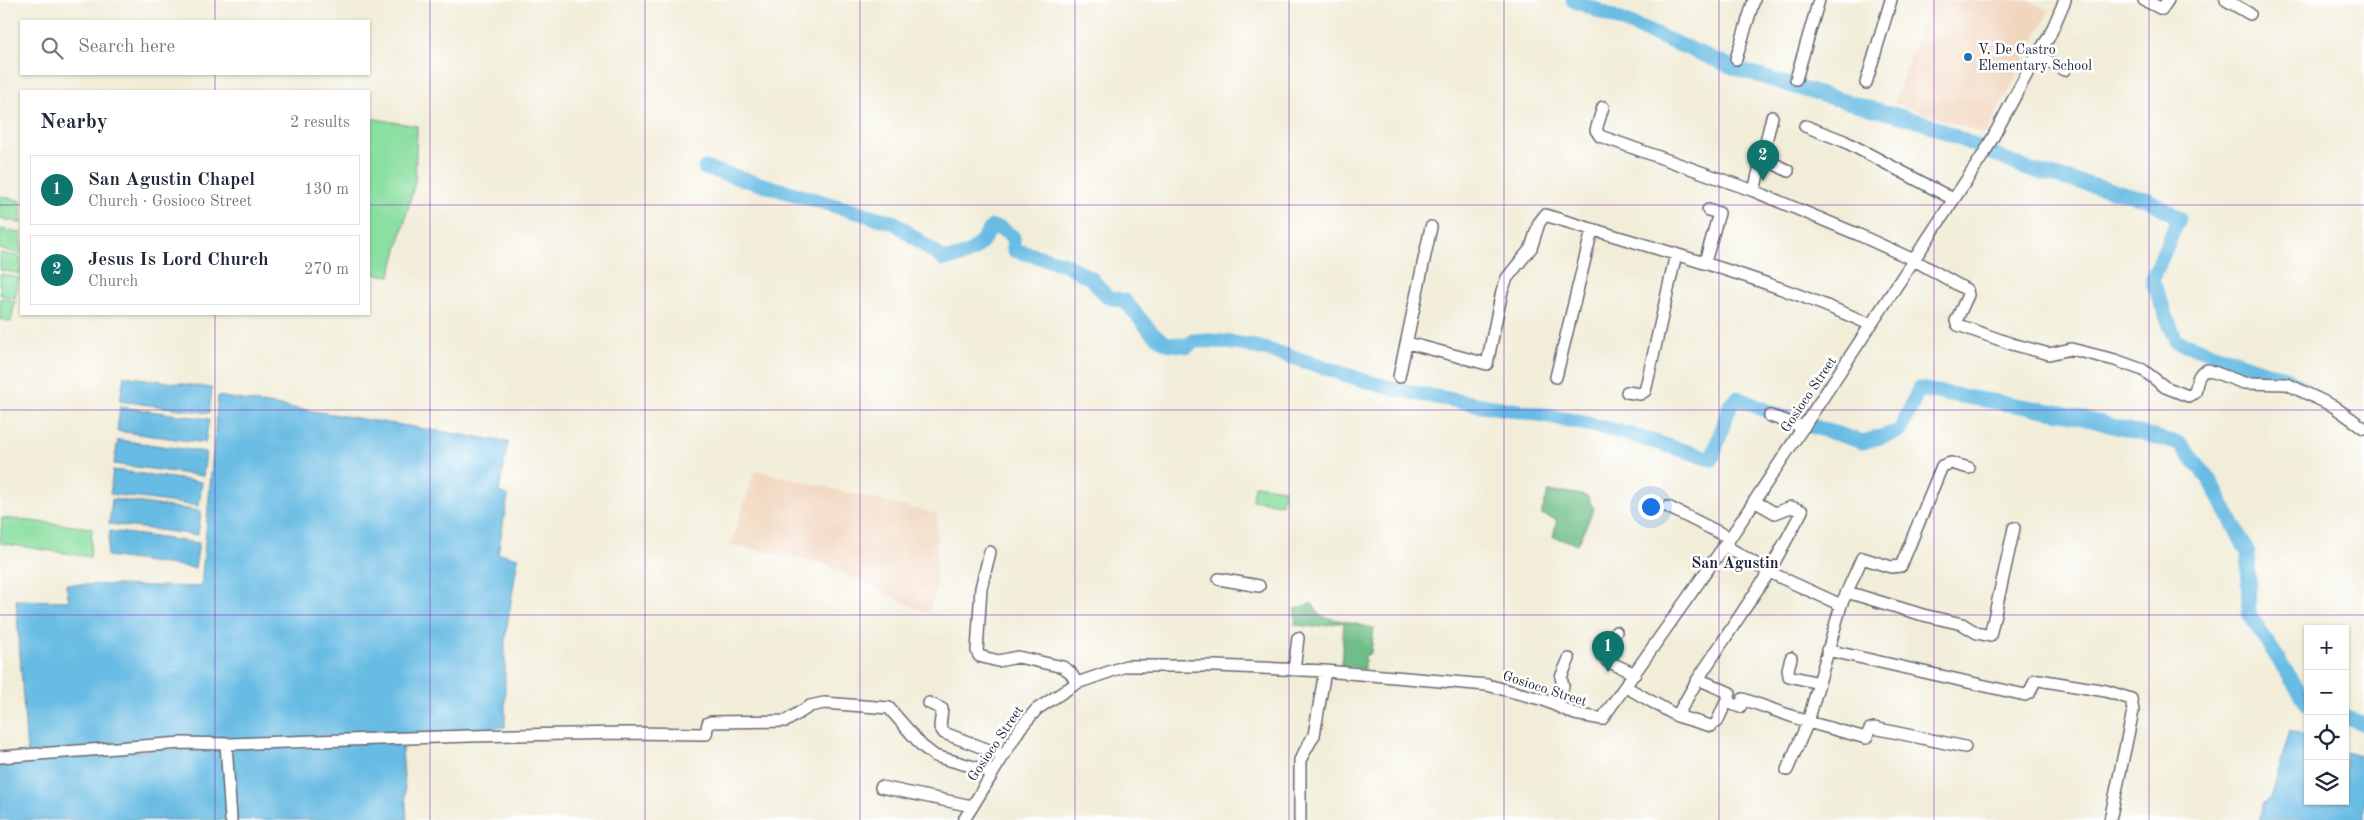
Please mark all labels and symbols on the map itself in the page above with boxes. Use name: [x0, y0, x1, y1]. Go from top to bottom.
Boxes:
place label: V. De Castro Elementary School: [1978, 43, 2092, 73]
marker: V. De Castro Elementary School: [1962, 51, 1974, 63]
pin: 2: [1747, 140, 1779, 181]
street label: Gosioco Street: [1778, 354, 1839, 435]
your location: [1638, 494, 1664, 520]
district label: San Agustin: [1691, 556, 1779, 572]
pin: 1: [1592, 631, 1624, 672]
street label: Gosioco Street: [1501, 669, 1589, 709]
street label: Gosioco Street: [965, 703, 1026, 784]

